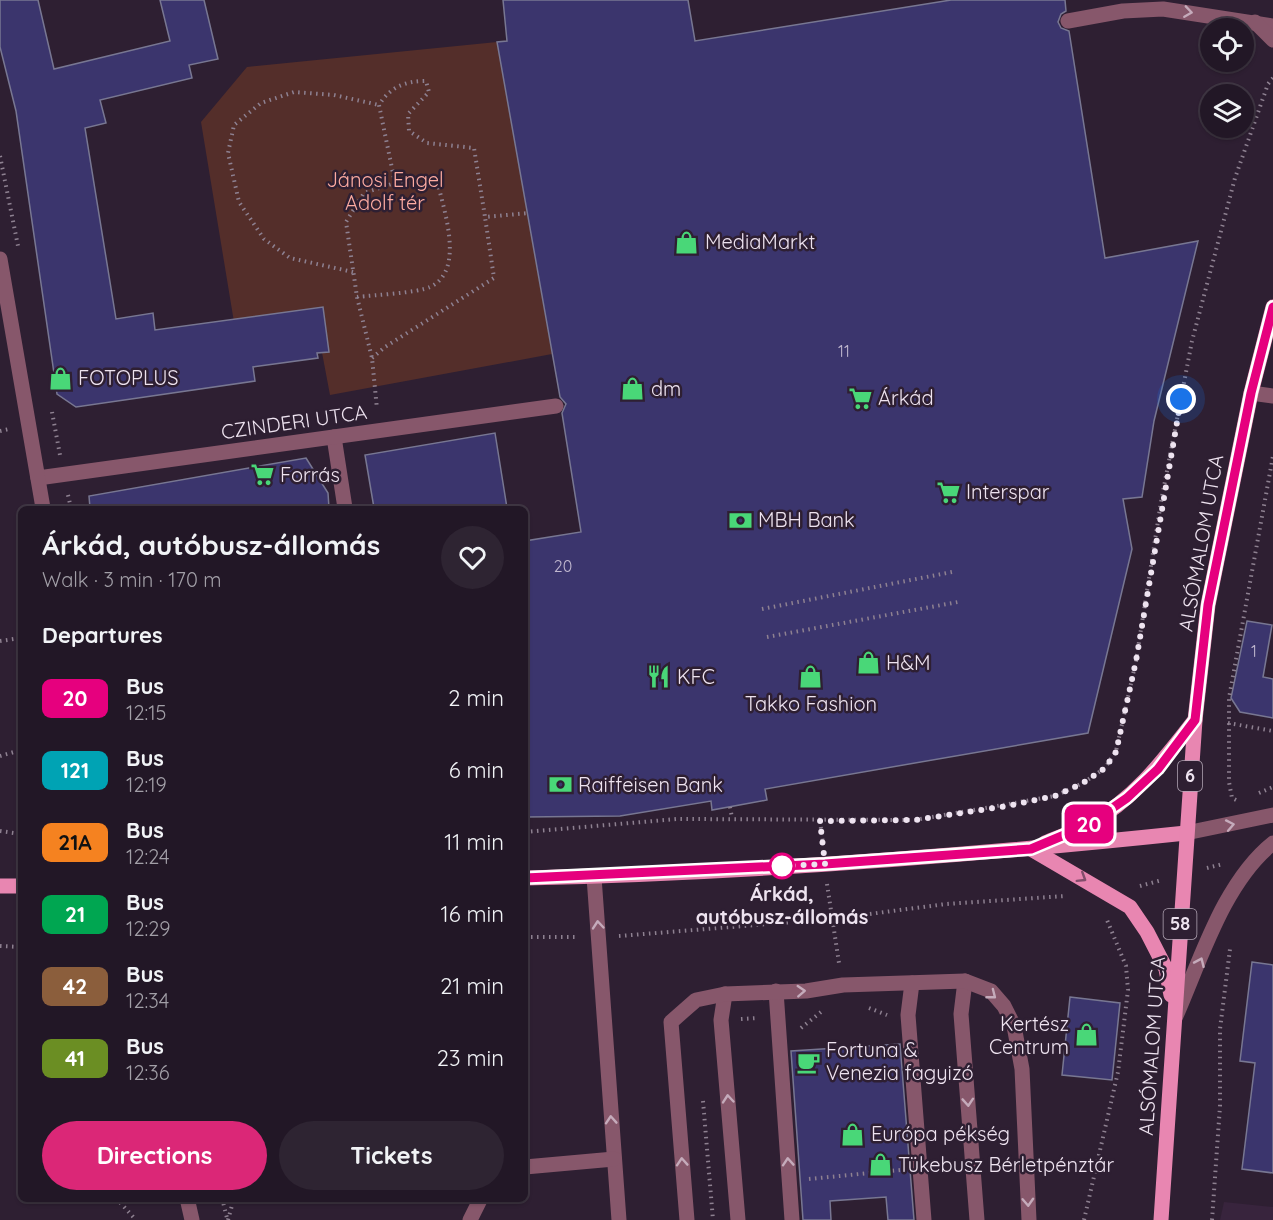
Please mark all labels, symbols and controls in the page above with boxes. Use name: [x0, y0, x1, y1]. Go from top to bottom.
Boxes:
one-way arrow: [1184, 6, 1193, 18]
map controls: [1200, 18, 1254, 138]
button: locate: [1200, 18, 1254, 72]
button: layers: [1200, 84, 1254, 138]
park label: Jánosi Engel Adolf tér: [326, 167, 444, 215]
shop icon: MediaMarkt: [674, 229, 700, 255]
place label: MediaMarkt: [705, 229, 815, 254]
house number: 11: [838, 341, 850, 361]
shop icon: FOTOPLUS: [47, 365, 73, 391]
place label: FOTOPLUS: [78, 365, 179, 390]
shop icon: dm: [620, 376, 646, 402]
place label: dm: [651, 376, 681, 401]
your location: [1166, 384, 1196, 414]
supermarket icon: Árkád: [847, 385, 873, 411]
place label: Árkád: [878, 385, 934, 410]
street label: CZINDERI UTCA: [219, 399, 369, 444]
street label: ALSÓMALOM UTCA: [1173, 452, 1228, 633]
supermarket icon: Forrás: [249, 462, 275, 488]
place label: Forrás: [280, 462, 340, 487]
supermarket icon: Interspar: [935, 479, 961, 505]
place label: Interspar: [966, 479, 1050, 504]
bank icon: MBH Bank: [727, 507, 753, 533]
place label: MBH Bank: [758, 507, 855, 532]
button: heart: [441, 526, 504, 589]
text: Árkád, autóbusz-állomás: [42, 527, 380, 562]
house number: 20: [554, 556, 572, 576]
text: Walk · 3 min · 170 m: [42, 567, 221, 592]
text: Departures: [42, 621, 163, 649]
house number: 1: [1251, 641, 1257, 661]
shop icon: H&M: [855, 650, 881, 676]
place label: H&M: [886, 650, 931, 675]
shop icon: Takko Fashion: [798, 663, 824, 689]
restaurant icon: KFC: [646, 664, 672, 690]
place label: KFC: [677, 664, 715, 689]
text: Bus: [126, 672, 164, 700]
text: 2 min: [448, 684, 504, 712]
text: 20: [63, 685, 87, 711]
place label: Takko Fashion: [745, 691, 877, 716]
text: 12:15: [126, 700, 167, 725]
text: Bus: [126, 744, 164, 772]
text: 6 min: [449, 756, 504, 784]
text: 121: [61, 757, 89, 783]
road number: 6: [1178, 761, 1202, 791]
text: 12:19: [126, 772, 167, 797]
bank icon: Raiffeisen Bank: [547, 772, 573, 798]
place label: Raiffeisen Bank: [578, 772, 723, 797]
line badge: 20: [1062, 804, 1116, 844]
text: 20: [1077, 811, 1101, 837]
text: Bus: [126, 816, 164, 844]
one-way arrow: [1224, 819, 1234, 832]
text: 11 min: [444, 828, 504, 856]
text: 21A: [58, 829, 92, 855]
text: 12:24: [126, 844, 170, 869]
marker: Árkád, autóbusz-állomás: [769, 853, 795, 879]
one-way arrow: [1076, 870, 1086, 882]
place label: Árkád, autóbusz-állomás: [696, 881, 868, 929]
text: Bus: [126, 888, 164, 916]
text: 16 min: [441, 900, 504, 928]
text: 21: [65, 901, 85, 927]
road number: 58: [1164, 909, 1196, 939]
text: 12:29: [126, 916, 170, 941]
one-way arrow: [592, 921, 605, 930]
street label: ALSÓMALOM UTCA: [1133, 956, 1170, 1136]
one-way arrow: [1192, 958, 1204, 969]
text: Bus: [126, 960, 164, 988]
text: 21 min: [440, 972, 504, 1000]
text: 42: [63, 973, 87, 999]
one-way arrow: [797, 984, 806, 997]
one-way arrow: [985, 987, 996, 998]
text: 12:34: [126, 988, 169, 1013]
place label: Kertész Centrum: [989, 1011, 1069, 1059]
shop icon: Kertész Centrum: [1074, 1022, 1100, 1048]
text: Bus: [126, 1032, 164, 1060]
place label: Fortuna & Venezia fagyizó: [826, 1037, 974, 1085]
text: 23 min: [437, 1044, 504, 1072]
text: 41: [65, 1045, 85, 1071]
cafe icon: Fortuna & Venezia fagyizó: [795, 1049, 821, 1075]
text: 12:36: [126, 1060, 169, 1085]
one-way arrow: [722, 1094, 735, 1103]
one-way arrow: [961, 1097, 974, 1107]
one-way arrow: [605, 1115, 618, 1124]
button: Directions: [42, 1121, 267, 1190]
button: Tickets: [279, 1121, 504, 1190]
shop icon: Európa pékség: [840, 1121, 866, 1147]
place label: Európa pékség: [871, 1121, 1010, 1146]
shop icon: Tükebusz Bérletpénztár: [867, 1152, 893, 1178]
place label: Tükebusz Bérletpénztár: [898, 1152, 1114, 1177]
one-way arrow: [676, 1157, 689, 1166]
one-way arrow: [781, 1157, 794, 1166]
one-way arrow: [1021, 1197, 1034, 1206]

